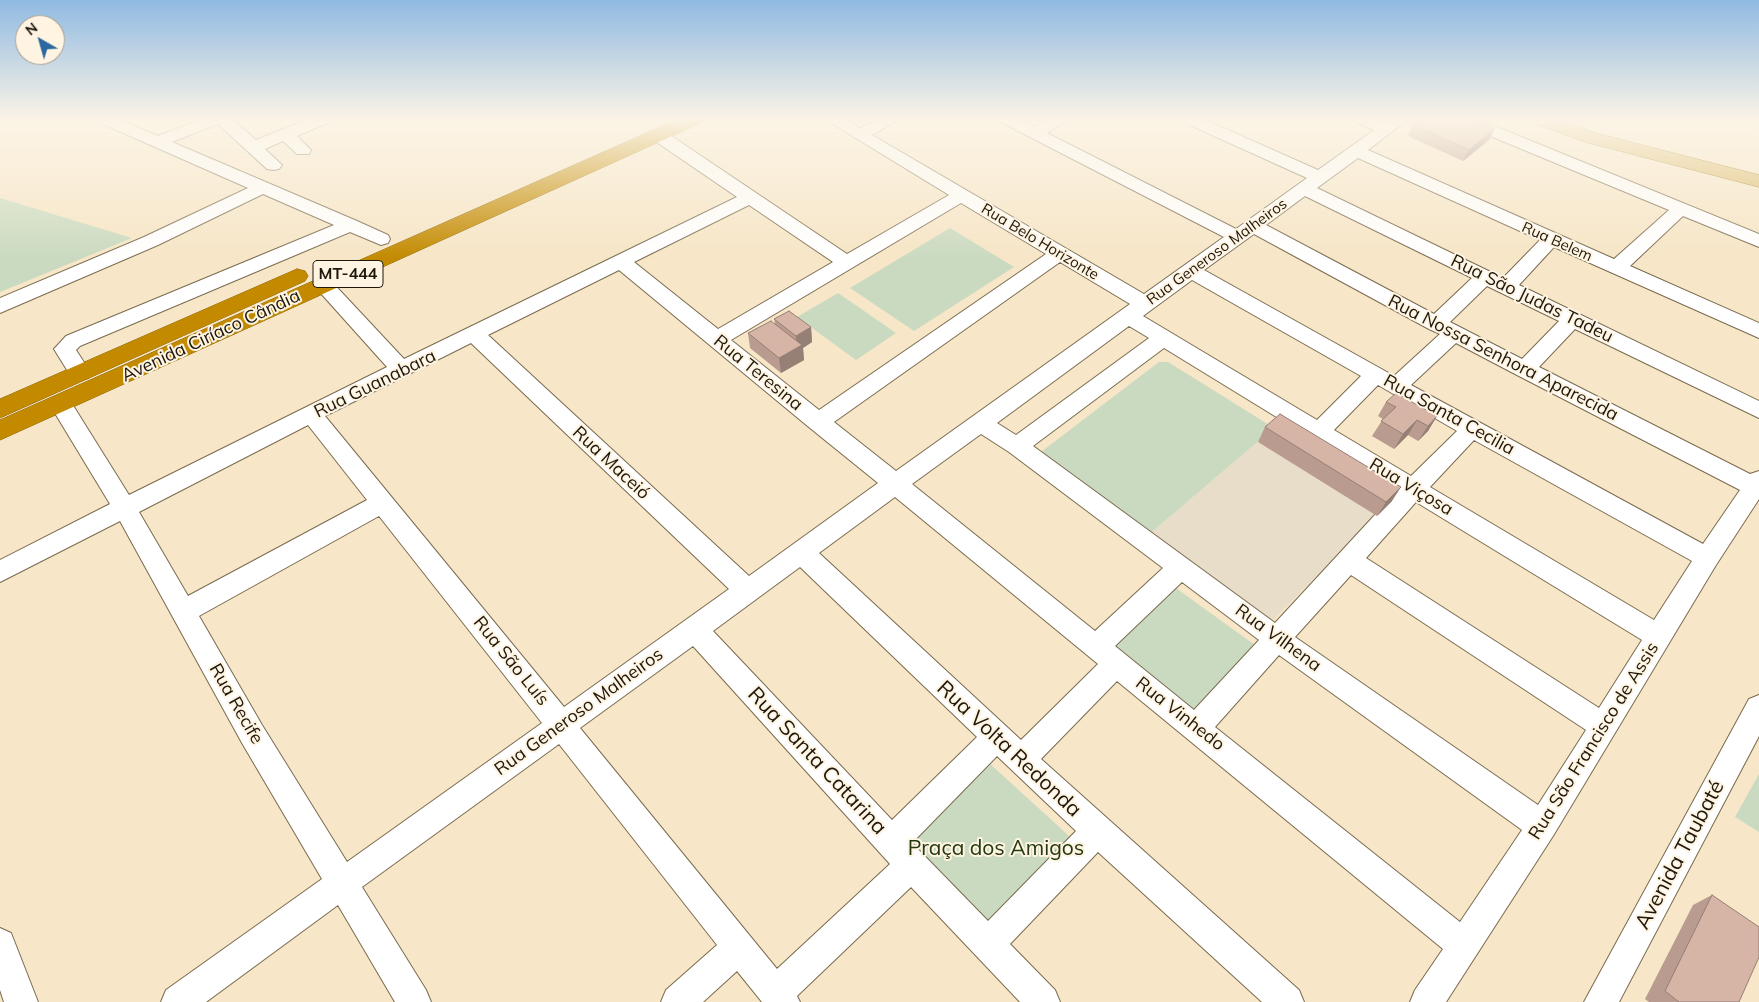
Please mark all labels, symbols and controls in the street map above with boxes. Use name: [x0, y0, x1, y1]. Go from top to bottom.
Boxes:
north arrow: [15, 15, 65, 65]
text: N: [22, 19, 41, 39]
street label: Rua Generoso Malheiros: [1143, 195, 1291, 309]
street label: Rua Belo Horizonte: [978, 200, 1102, 284]
street label: Rua Belem: [1519, 218, 1595, 266]
street label: Rua São Judas Tadeu: [1447, 250, 1617, 348]
road number: MT-444: [313, 260, 383, 288]
street label: Avenida Ciríaco Cândia: [118, 285, 304, 387]
street label: Rua Nossa Senhora Aparecida: [1384, 290, 1622, 426]
street label: Rua Teresina: [709, 330, 807, 416]
street label: Rua Guanabara: [311, 345, 439, 423]
street label: Rua Santa Cecilia: [1380, 370, 1518, 460]
street label: Rua Maceió: [568, 422, 654, 504]
street label: Rua Viçosa: [1365, 454, 1457, 520]
street label: Rua Vilhena: [1231, 600, 1325, 676]
street label: Rua São Luís: [468, 612, 554, 710]
street label: Rua São Francisco de Assis: [1524, 638, 1664, 844]
street label: Rua Generoso Malheiros: [491, 644, 667, 780]
street label: Rua Recife: [204, 660, 268, 748]
street label: Rua Vinhedo: [1131, 673, 1229, 755]
street label: Rua Volta Redonda: [932, 676, 1086, 822]
street label: Rua Santa Catarina: [742, 682, 892, 840]
street label: Avenida Taubaté: [1630, 776, 1730, 934]
park label: Praça dos Amigos: [908, 836, 1084, 862]

